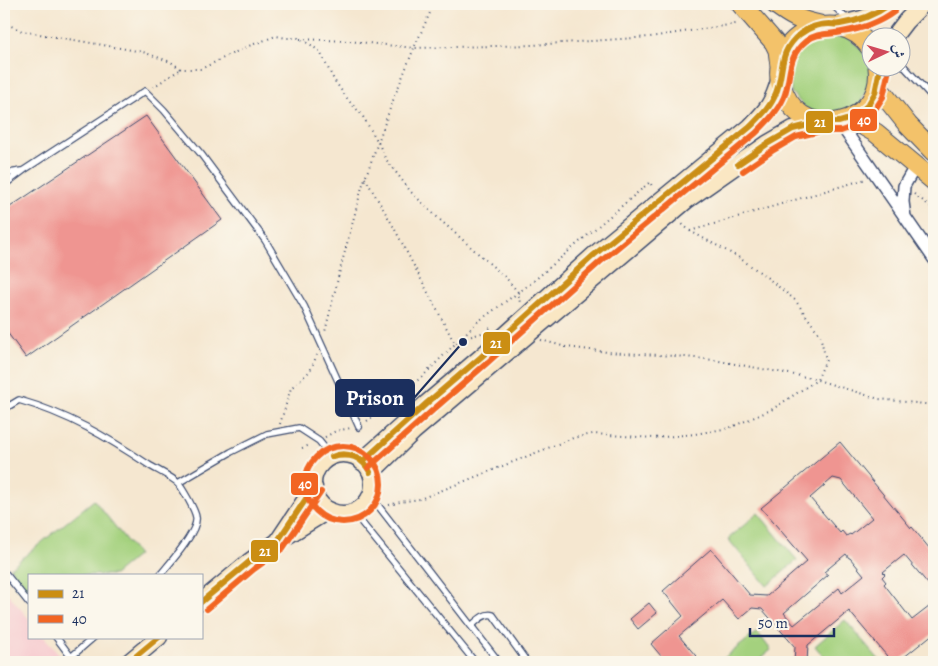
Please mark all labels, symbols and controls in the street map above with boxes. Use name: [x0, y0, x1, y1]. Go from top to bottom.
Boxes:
north arrow: [860, 28, 910, 78]
text: ش: [888, 43, 909, 59]
line badge: 40: [849, 108, 878, 132]
line badge: 21: [805, 110, 834, 134]
text: 40: [857, 111, 871, 130]
text: 21: [814, 113, 826, 132]
line badge: 21: [482, 331, 511, 355]
text: 21: [490, 334, 502, 353]
callout: Prison: [336, 380, 414, 416]
text: Prison: [346, 384, 404, 412]
line badge: 40: [290, 472, 319, 496]
text: 40: [298, 475, 312, 494]
line badge: 21: [250, 539, 279, 563]
text: 21: [259, 542, 271, 561]
legend: [28, 574, 202, 638]
text: 21: [72, 583, 84, 603]
scale bar: [750, 606, 834, 638]
text: 40: [72, 609, 87, 629]
text: 50 m: [758, 613, 788, 633]

